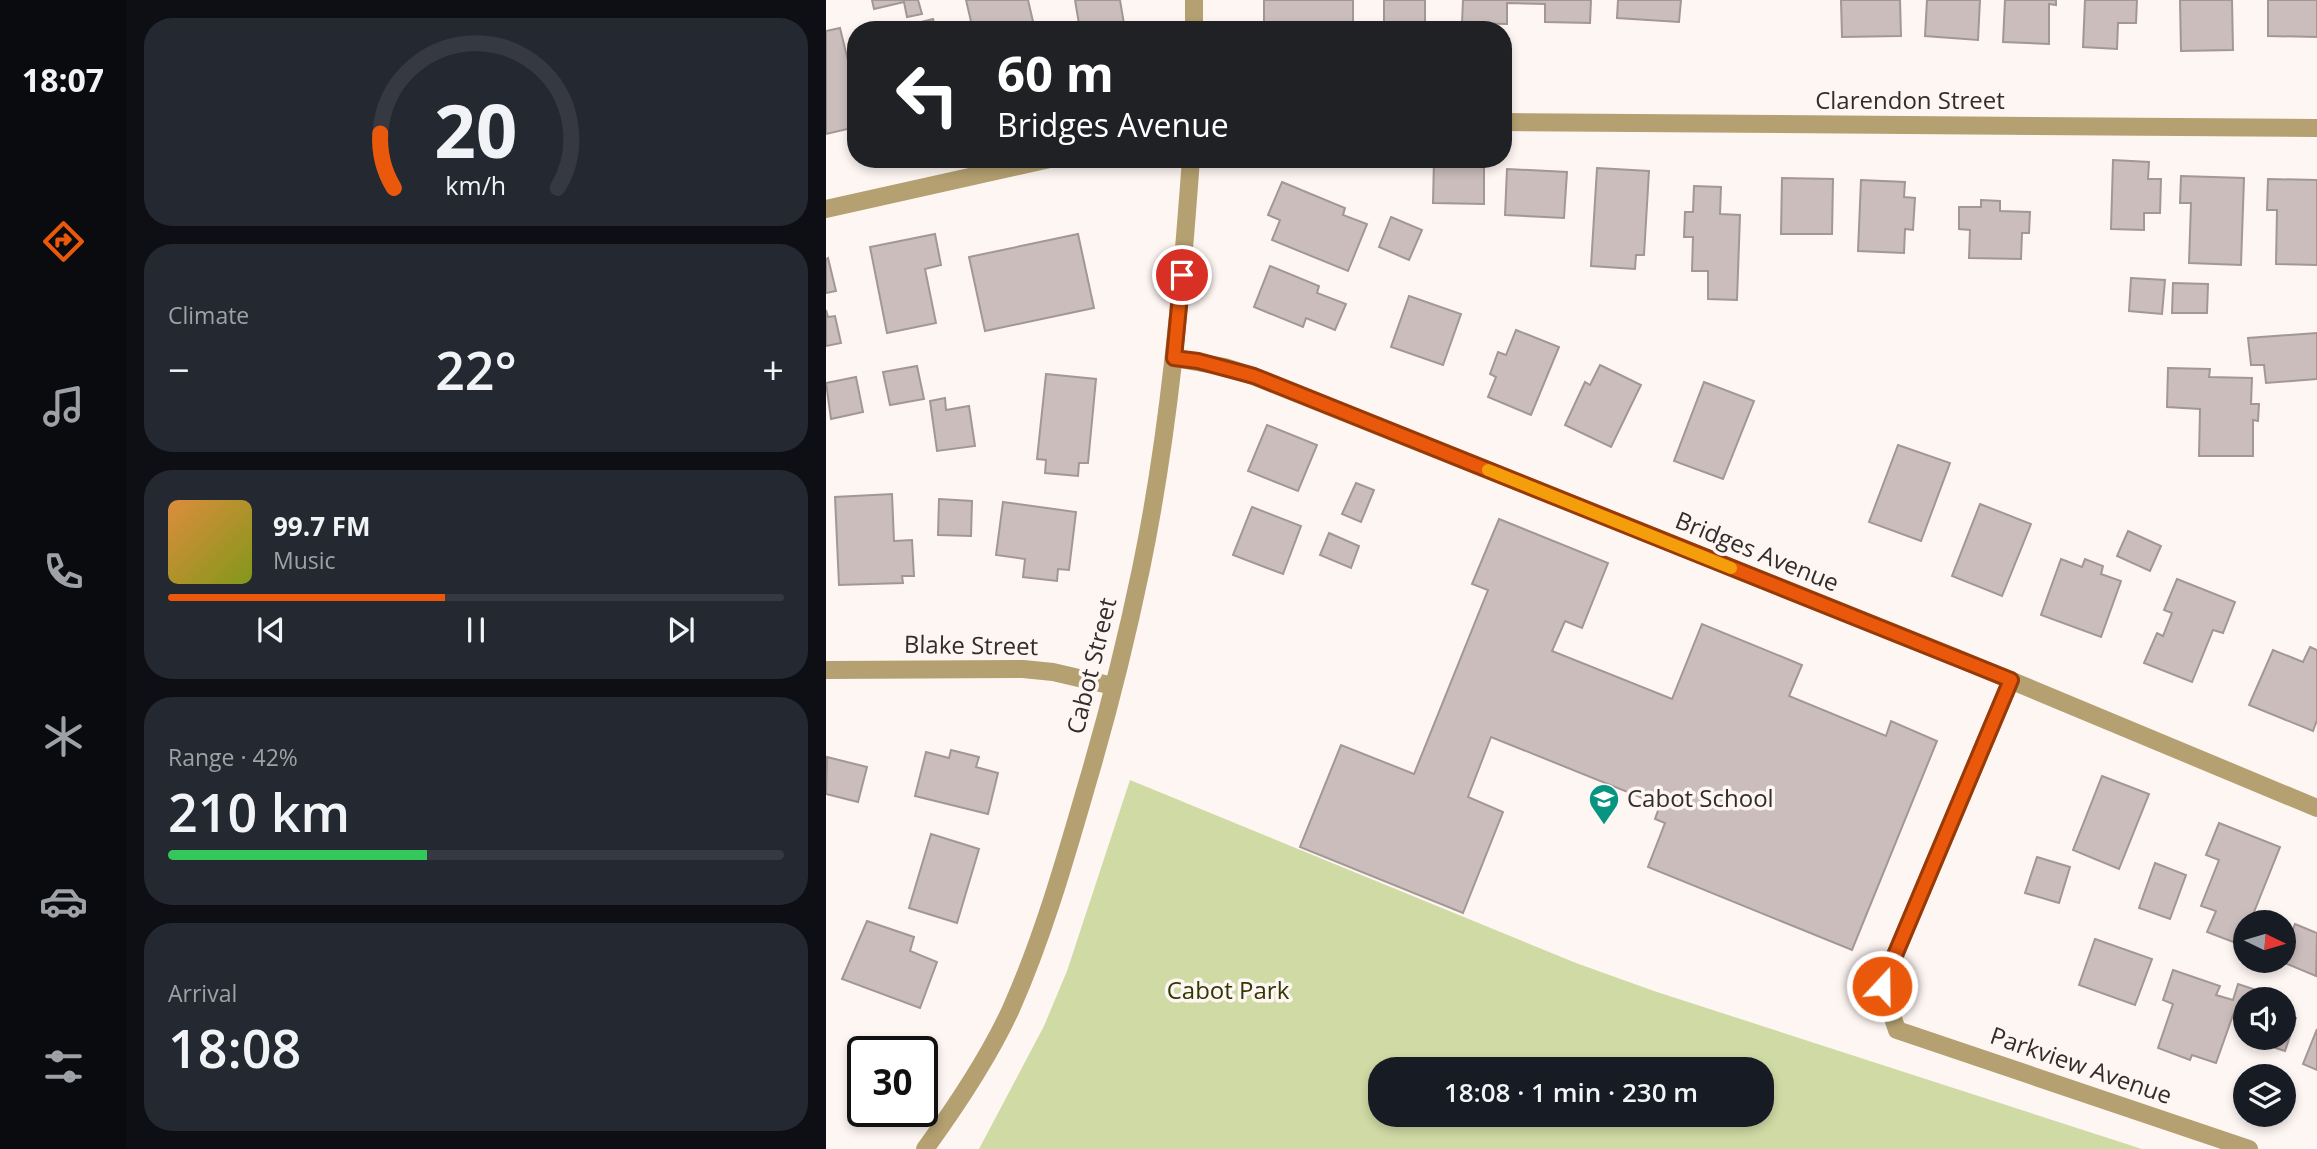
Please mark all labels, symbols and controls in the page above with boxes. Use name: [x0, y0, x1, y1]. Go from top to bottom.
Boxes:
text: 60 m: [997, 40, 1114, 106]
icon: left: [882, 49, 973, 140]
text: 18:07: [22, 58, 104, 101]
text: 20: [434, 80, 518, 179]
street label: Clarendon Street: [1815, 83, 2005, 116]
text: Bridges Avenue: [997, 103, 1229, 146]
text: km/h: [446, 168, 506, 202]
icon: directions: [39, 217, 88, 266]
pin: [1152, 245, 1212, 305]
icon: arrive: [1163, 256, 1201, 294]
text: Climate: [168, 299, 249, 331]
text: 22°: [435, 334, 517, 405]
text: −: [168, 343, 190, 395]
text: +: [762, 343, 784, 395]
icon: music: [39, 382, 88, 431]
street label: Bridges Avenue: [1671, 503, 1844, 598]
text: 99.7 FM: [273, 508, 371, 544]
text: Music: [273, 544, 336, 576]
icon: phone: [39, 547, 88, 596]
street label: Cabot Street: [1058, 594, 1123, 737]
icon: previous: [252, 611, 290, 649]
icon: pause: [457, 611, 495, 649]
icon: next: [662, 611, 700, 649]
street label: Blake Street: [904, 627, 1038, 662]
icon: climate: [39, 712, 88, 761]
text: Range · 42%: [168, 741, 298, 773]
text: 210 km: [168, 776, 350, 847]
place label: Cabot School: [1627, 781, 1774, 814]
school or university icon: Cabot School: [1587, 782, 1621, 826]
icon: car: [39, 877, 88, 926]
north arrow: [2233, 910, 2296, 973]
map controls: [2233, 910, 2296, 1127]
position arrow: [1845, 949, 1919, 1023]
park label: Cabot Park: [1167, 973, 1290, 1006]
text: Arrival: [168, 977, 237, 1009]
button: sound: [2233, 987, 2296, 1050]
text: 18:08: [168, 1012, 301, 1083]
street label: Parkview Avenue: [1986, 1018, 2177, 1111]
speed limit sign: 30: [847, 1036, 938, 1127]
icon: filters: [39, 1042, 88, 1091]
button: layers: [2233, 1064, 2296, 1127]
text: 18:08 · 1 min · 230 m: [1444, 1074, 1698, 1110]

